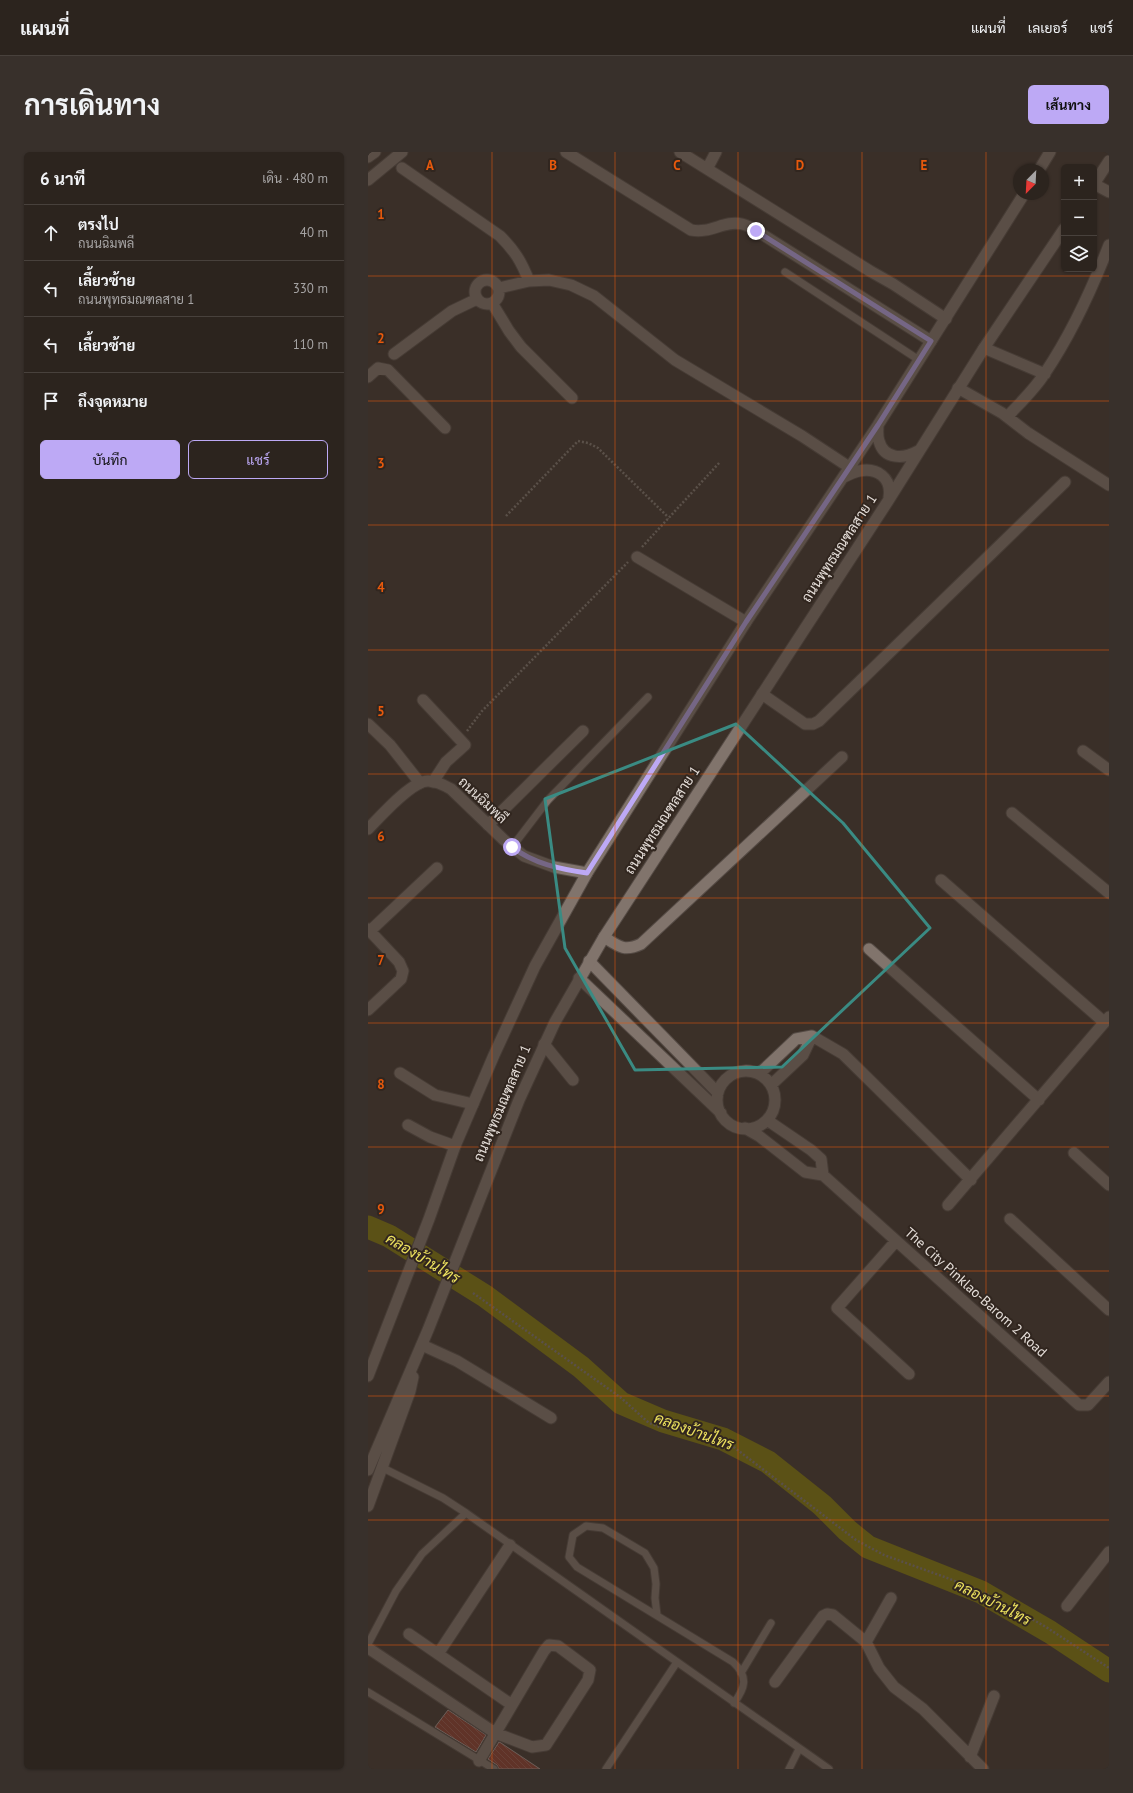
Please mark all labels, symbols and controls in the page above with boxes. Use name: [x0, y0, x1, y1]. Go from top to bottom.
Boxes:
text: แผนที่: [20, 16, 69, 40]
text: แผนที่: [971, 19, 1006, 37]
text: เลเยอร์: [1028, 19, 1068, 37]
text: แชร์: [1090, 19, 1113, 37]
button: เส้นทาง: [1028, 85, 1109, 124]
text: การเดินทาง: [24, 86, 160, 123]
text: A: [426, 157, 434, 174]
text: B: [549, 157, 557, 174]
text: C: [673, 157, 681, 174]
text: D: [796, 157, 804, 174]
text: E: [921, 157, 928, 174]
north arrow: [1013, 164, 1049, 200]
map controls: [1061, 164, 1097, 272]
button: +: [1061, 164, 1097, 200]
text: 6 นาที: [40, 168, 85, 190]
text: เดิน · 480 m: [262, 170, 328, 187]
button: −: [1061, 200, 1097, 236]
text: 1: [377, 206, 385, 223]
text: ตรงไป: [78, 215, 119, 234]
icon: ahead: [40, 222, 62, 244]
route end: [747, 222, 765, 240]
text: 40 m: [300, 224, 328, 241]
text: ถนนฉิมพลี: [78, 235, 134, 252]
button: layers: [1061, 236, 1097, 272]
text: เลี้ยวซ้าย: [78, 271, 135, 290]
icon: left: [40, 278, 62, 300]
text: 330 m: [293, 280, 328, 297]
text: ถนนพุทธมณฑลสาย 1: [78, 291, 194, 308]
text: 2: [377, 330, 385, 347]
icon: left: [40, 334, 62, 356]
text: เลี้ยวซ้าย: [78, 336, 135, 355]
text: 110 m: [293, 336, 328, 353]
icon: arrive: [40, 390, 62, 412]
text: ถึงจุดหมาย: [78, 392, 148, 411]
button: บันทึก: [40, 440, 180, 479]
button: แชร์: [188, 440, 328, 479]
text: 3: [377, 455, 385, 472]
street label: ถนนพุทธมณฑลสาย 1: [797, 491, 882, 606]
text: 4: [377, 579, 385, 596]
text: 5: [377, 703, 385, 720]
street label: ถนนพุทธมณฑลสาย 1: [620, 763, 705, 878]
street label: ถนนฉิมพลี: [455, 773, 511, 827]
text: 6: [377, 828, 385, 845]
route start: [503, 838, 521, 856]
text: 7: [377, 952, 385, 969]
street label: ถนนพุทธมณฑลสาย 1: [469, 1042, 536, 1165]
text: 8: [377, 1076, 385, 1093]
text: 9: [377, 1201, 385, 1218]
street label: The City Pinklao-Barom 2 Road: [901, 1223, 1051, 1361]
water label: คลองบ้านไทร: [383, 1229, 464, 1288]
water label: คลองบ้านไทร: [652, 1408, 737, 1454]
water label: คลองบ้านไทร: [952, 1575, 1035, 1630]

